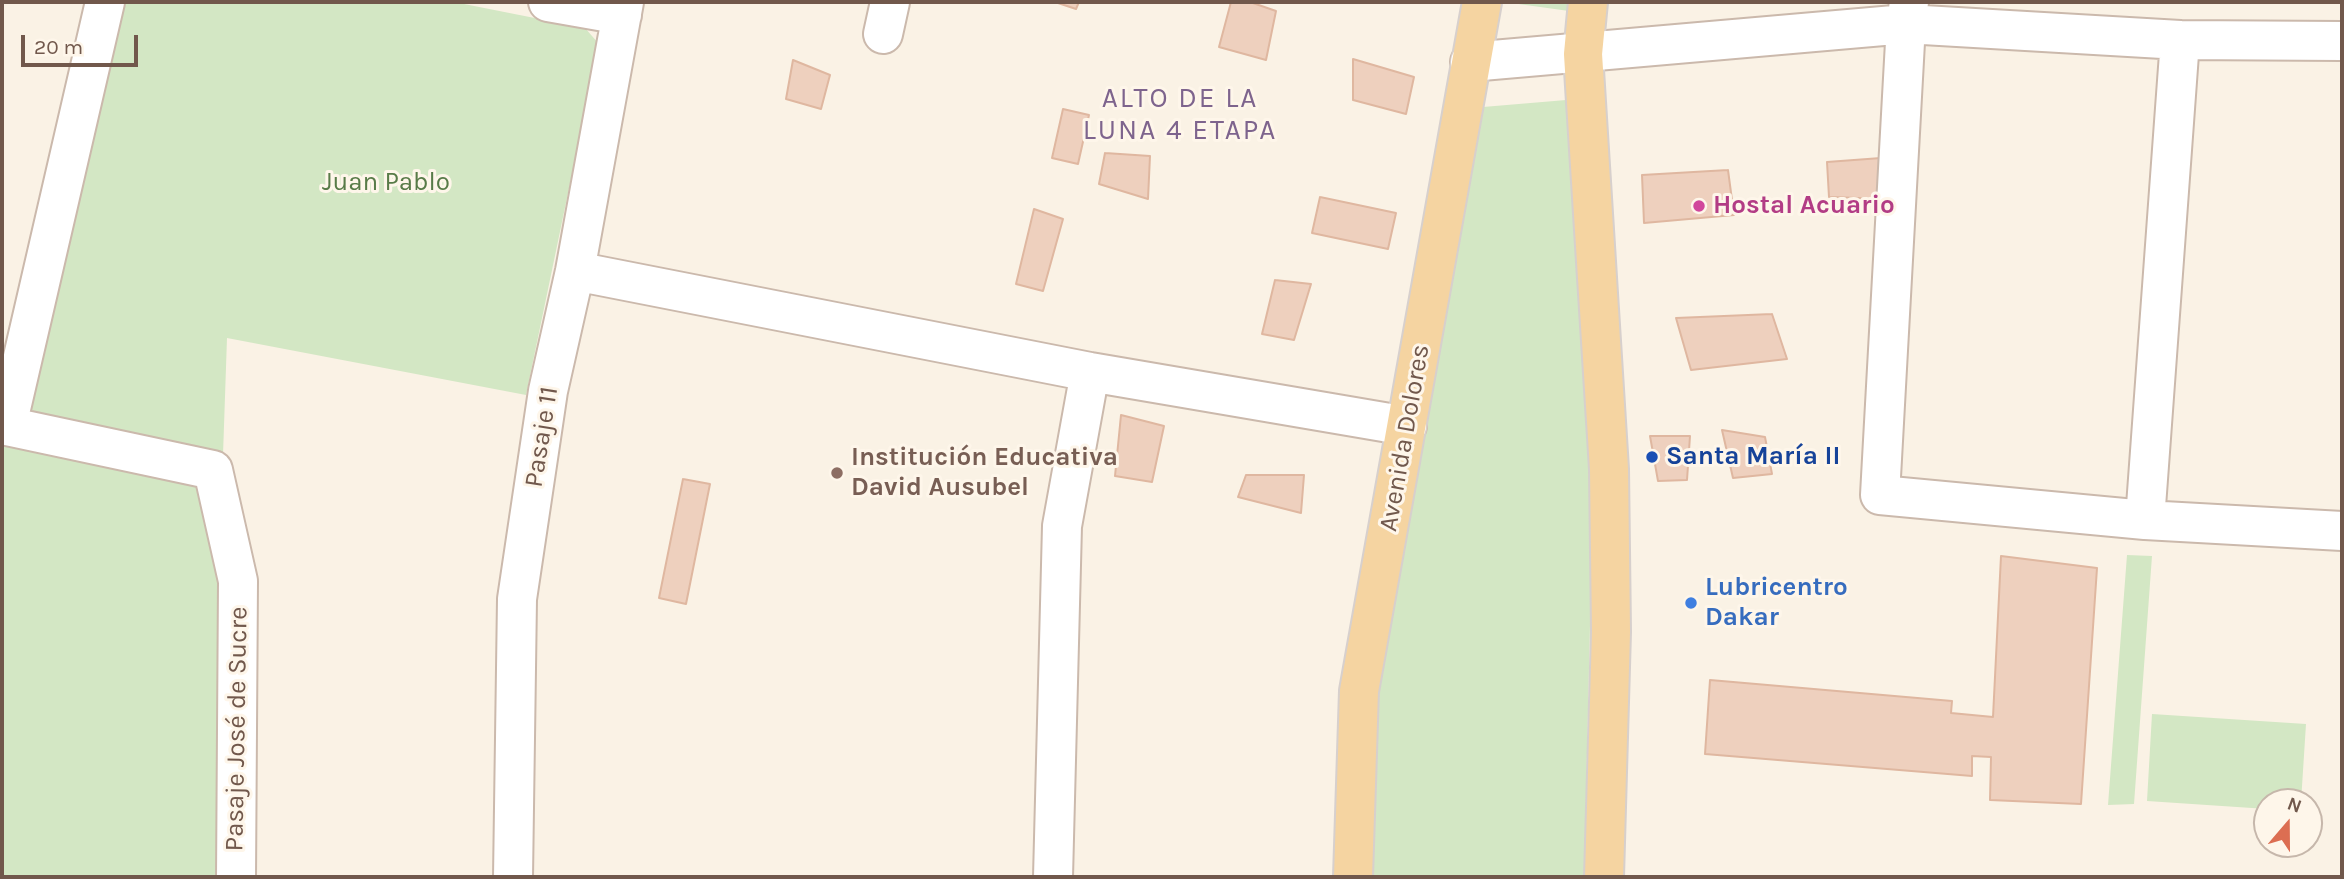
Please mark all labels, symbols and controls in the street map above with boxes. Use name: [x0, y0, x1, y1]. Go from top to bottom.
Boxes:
scale bar: [24, 21, 142, 65]
text: 20 m: [34, 35, 83, 59]
district label: ALTO DE LA LUNA 4 ETAPA: [1084, 82, 1276, 148]
park label: Juan Pablo: [322, 167, 450, 199]
place label: Hostal Acuario: [1713, 190, 1895, 222]
marker: Hostal Acuario: [1691, 198, 1707, 214]
street label: Avenida Dolores: [1373, 342, 1437, 534]
street label: Pasaje 11: [519, 384, 565, 490]
place label: Santa María II: [1666, 441, 1840, 473]
place label: Institución Educativa David Ausubel: [851, 442, 1118, 504]
marker: Santa María II: [1644, 449, 1660, 465]
marker: Institución Educativa David Ausubel: [829, 465, 845, 481]
place label: Lubricentro Dakar: [1705, 572, 1848, 634]
marker: Lubricentro Dakar: [1683, 595, 1699, 611]
street label: Pasaje José de Sucre: [219, 606, 255, 852]
north arrow: [2253, 788, 2323, 858]
text: N: [2284, 792, 2305, 818]

